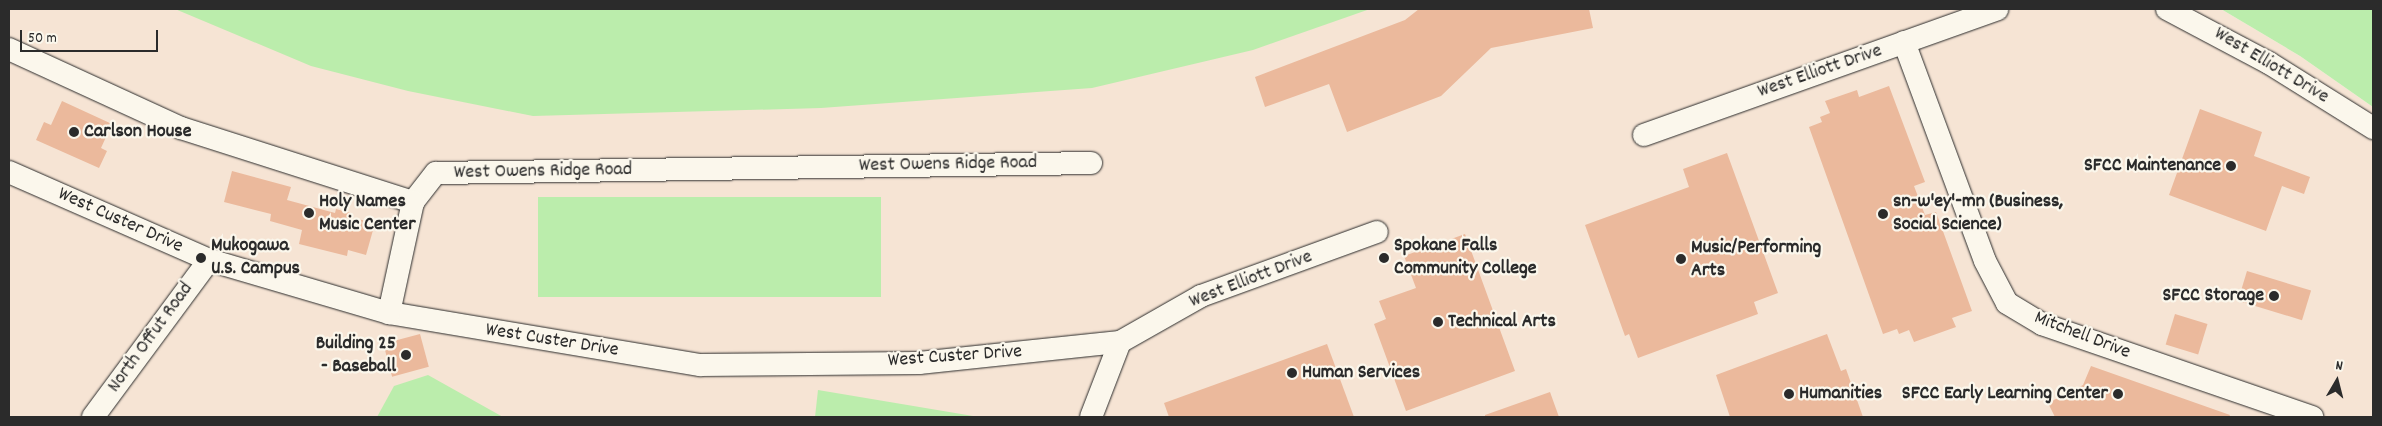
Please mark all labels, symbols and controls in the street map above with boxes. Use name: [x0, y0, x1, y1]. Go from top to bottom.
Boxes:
scale bar: [22, 20, 160, 52]
street label: West Elliott Drive: [2209, 22, 2333, 110]
text: 50 m: [28, 28, 57, 50]
street label: West Elliott Drive: [1755, 40, 1885, 104]
place label: Carlson House: [84, 120, 192, 144]
marker: Carlson House: [68, 126, 80, 138]
street label: West Owens Ridge Road: [859, 151, 1037, 179]
place label: SFCC Maintenance: [2084, 154, 2221, 178]
street label: West Owens Ridge Road: [454, 158, 632, 186]
marker: SFCC Maintenance: [2225, 160, 2237, 172]
street label: West Custer Drive: [54, 183, 186, 259]
place label: Holy Names Music Center: [319, 190, 416, 237]
place label: sn-w'ey'-mn (Business, Social Science): [1893, 190, 2063, 237]
marker: Holy Names Music Center: [303, 207, 315, 219]
marker: sn-w'ey'-mn (Business, Social Science): [1877, 208, 1889, 220]
place label: Mukogawa U.S. Campus: [211, 235, 300, 282]
place label: Spokane Falls Community College: [1394, 235, 1536, 282]
place label: Music/Performing Arts: [1691, 236, 1821, 283]
street label: West Elliott Drive: [1186, 246, 1316, 314]
marker: Mukogawa U.S. Campus: [195, 252, 207, 264]
marker: Spokane Falls Community College: [1378, 252, 1390, 264]
marker: Music/Performing Arts: [1675, 253, 1687, 265]
street label: North Offut Road: [103, 278, 199, 398]
place label: SFCC Storage: [2162, 284, 2264, 308]
marker: SFCC Storage: [2268, 290, 2280, 302]
street label: Mitchell Drive: [2030, 307, 2134, 365]
place label: Technical Arts: [1448, 310, 1556, 334]
marker: Technical Arts: [1432, 316, 1444, 328]
street label: West Custer Drive: [484, 319, 620, 363]
place label: Building 25 - Baseball: [316, 332, 396, 379]
street label: West Custer Drive: [887, 340, 1023, 374]
marker: Building 25 - Baseball: [400, 349, 412, 361]
north arrow: [2312, 356, 2362, 406]
text: N: [2334, 356, 2344, 377]
place label: Human Services: [1302, 361, 1420, 385]
marker: Human Services: [1286, 367, 1298, 379]
place label: Humanities: [1799, 382, 1882, 406]
place label: SFCC Early Learning Center: [1902, 382, 2108, 406]
marker: Humanities: [1783, 388, 1795, 400]
marker: SFCC Early Learning Center: [2112, 388, 2124, 400]

